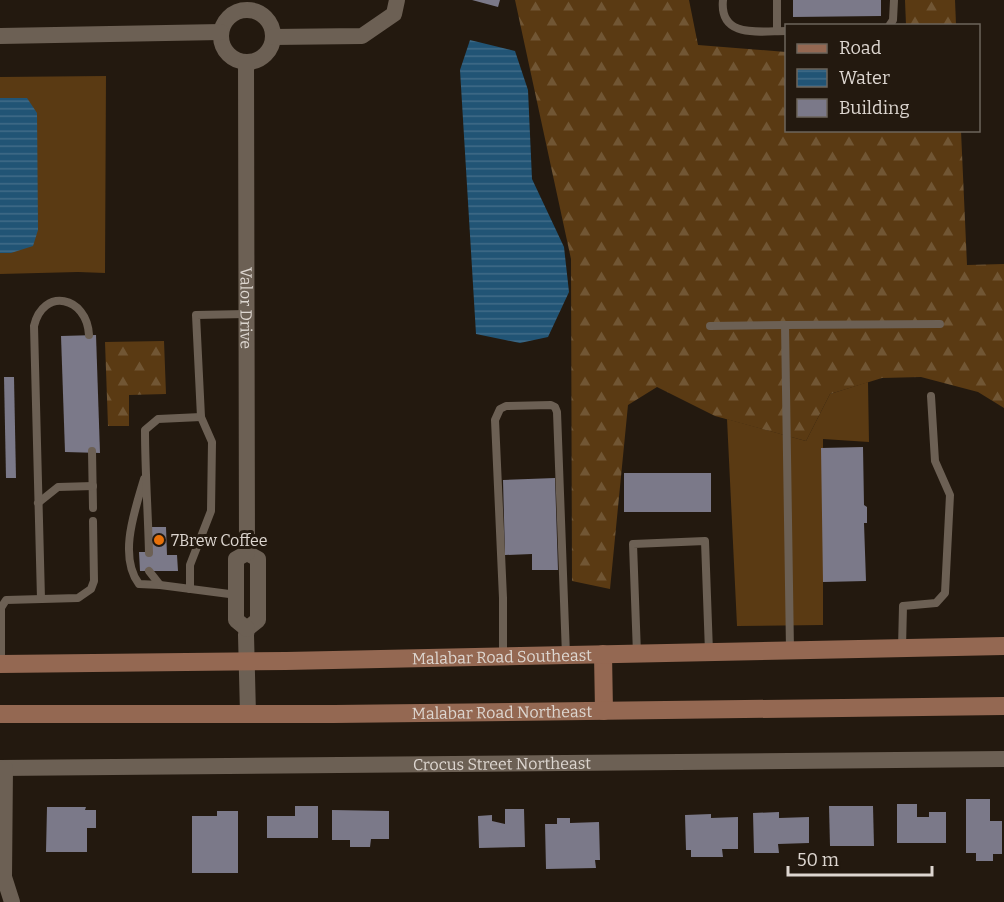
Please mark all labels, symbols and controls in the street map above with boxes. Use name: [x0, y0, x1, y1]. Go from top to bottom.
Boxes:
legend: [785, 24, 980, 132]
text: Road: [839, 37, 882, 59]
text: Water: [839, 67, 890, 89]
text: Building: [839, 97, 910, 119]
street label: Valor Drive: [236, 267, 256, 349]
place label: 7Brew Coffee: [171, 531, 268, 550]
marker: 7Brew Coffee: [152, 533, 166, 547]
street label: Malabar Road Southeast: [412, 646, 592, 668]
street label: Malabar Road Northeast: [412, 702, 592, 723]
street label: Crocus Street Northeast: [413, 754, 591, 774]
scale bar: [788, 839, 932, 877]
text: 50 m: [797, 849, 839, 871]

